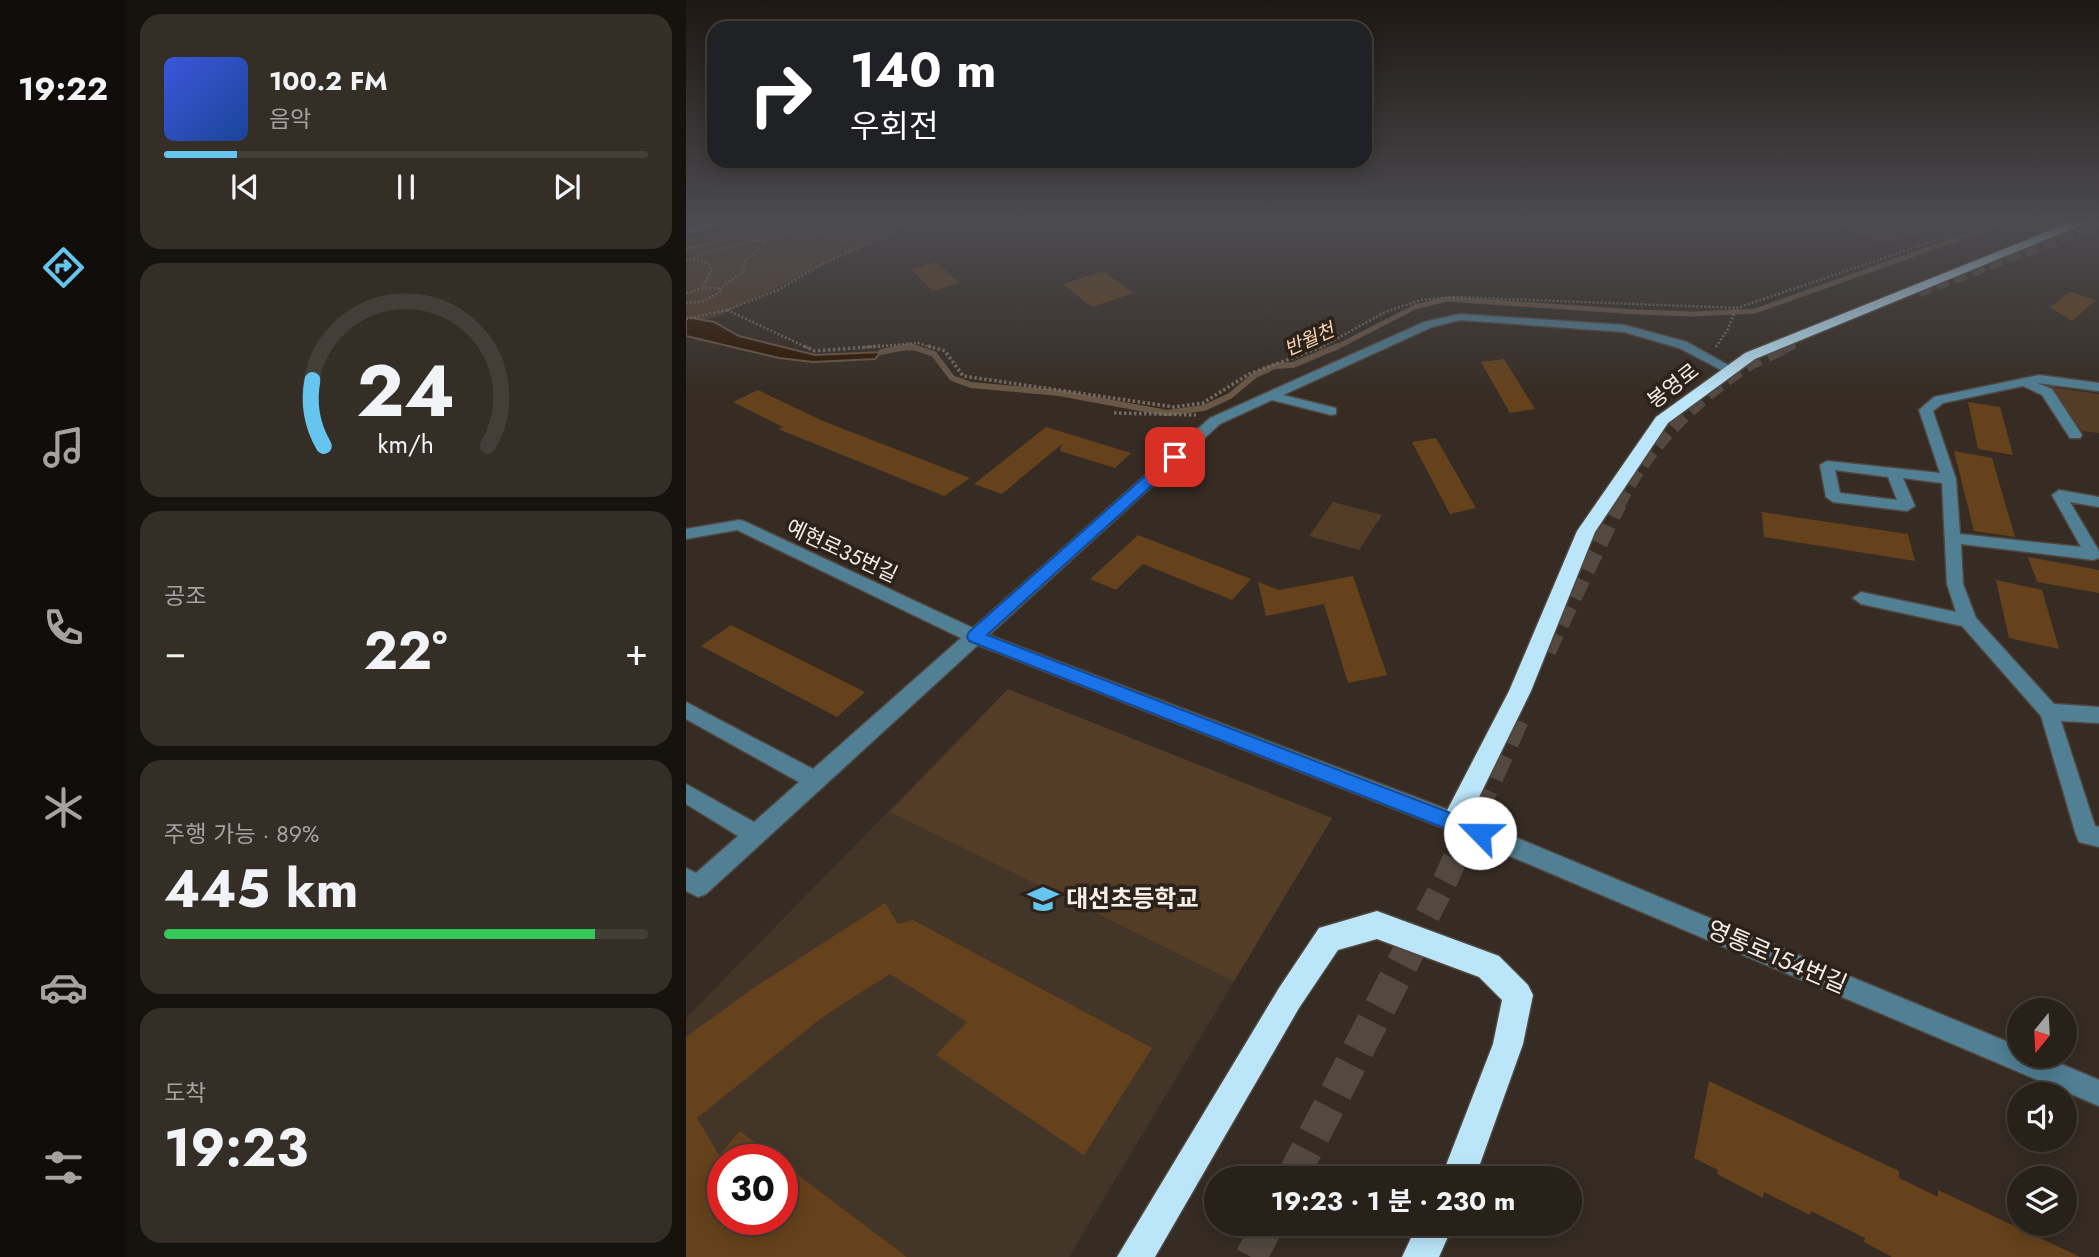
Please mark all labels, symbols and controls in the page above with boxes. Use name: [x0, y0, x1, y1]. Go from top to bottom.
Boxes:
text: 140 m: [850, 35, 996, 105]
icon: right: [735, 49, 826, 140]
text: 100.2 FM: [269, 62, 387, 100]
text: 19:22: [18, 66, 108, 112]
text: 음악: [269, 102, 311, 136]
text: 우회전: [850, 103, 938, 149]
icon: previous: [226, 168, 264, 206]
icon: pause: [387, 168, 425, 206]
icon: next: [548, 168, 586, 206]
icon: directions: [39, 243, 88, 292]
water label: 반월천: [1280, 316, 1340, 362]
text: 24: [357, 338, 455, 443]
street label: 봉영로: [1641, 356, 1705, 416]
icon: music: [39, 423, 88, 472]
text: km/h: [378, 426, 434, 462]
pin: [1145, 427, 1205, 487]
icon: arrive: [1156, 438, 1194, 476]
street label: 예현로35번길: [781, 512, 903, 590]
text: 공조: [164, 579, 206, 613]
icon: phone: [39, 603, 88, 652]
text: 22°: [364, 613, 447, 689]
text: −: [164, 624, 186, 679]
text: +: [625, 624, 648, 679]
icon: climate: [39, 783, 88, 832]
position arrow: [1443, 796, 1517, 870]
text: 주행 가능 · 89%: [164, 817, 319, 851]
text: 445 km: [164, 851, 358, 927]
place label: 대선초등학교: [1066, 881, 1198, 916]
school or university icon: 대선초등학교: [1026, 882, 1060, 916]
street label: 영통로154번길: [1702, 911, 1852, 1002]
icon: car: [39, 963, 88, 1012]
north arrow: [2007, 998, 2077, 1068]
map controls: [2007, 998, 2077, 1236]
text: 도착: [164, 1076, 206, 1110]
button: sound: [2007, 1082, 2077, 1152]
text: 19:23: [164, 1110, 308, 1186]
icon: filters: [39, 1143, 88, 1192]
speed limit sign: 30: [707, 1144, 798, 1235]
button: layers: [2007, 1166, 2077, 1236]
text: 19:23 · 1 분 · 230 m: [1271, 1182, 1515, 1220]

